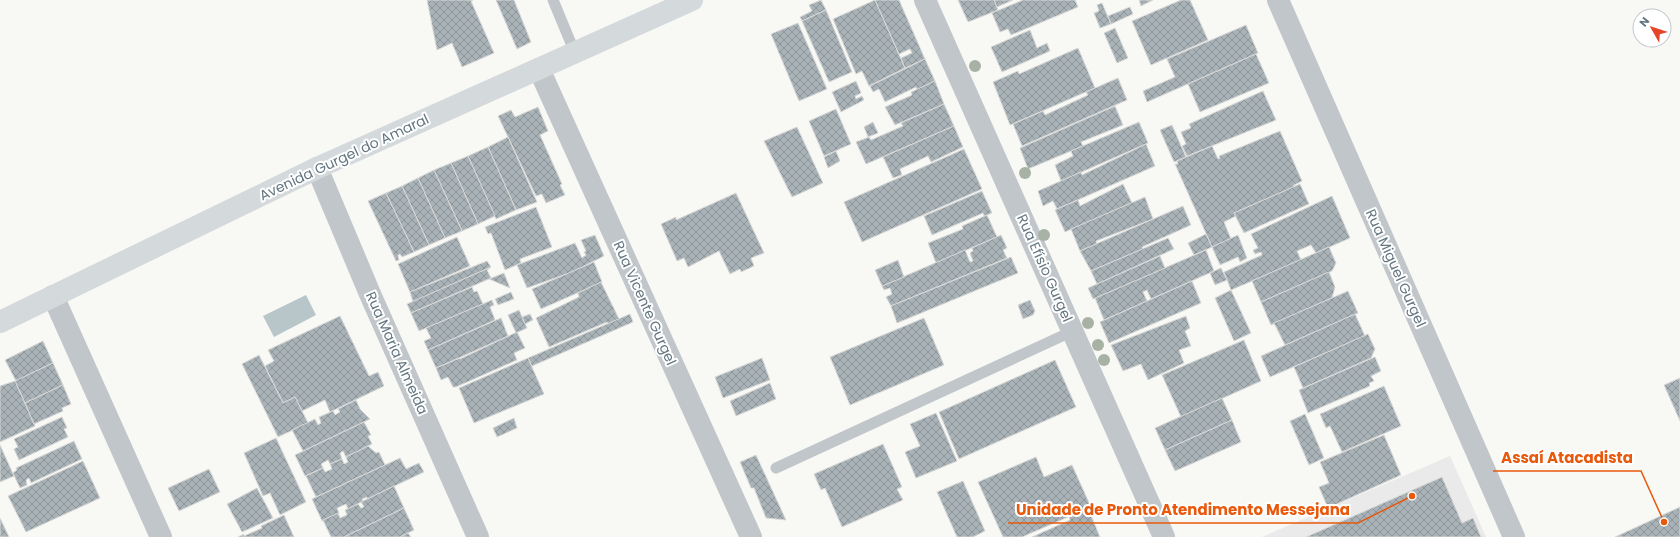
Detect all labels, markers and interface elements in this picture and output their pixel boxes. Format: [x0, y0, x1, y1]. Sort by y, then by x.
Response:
north arrow [1632, 8, 1672, 48]
text: N [1635, 13, 1653, 30]
street label: Avenida Gurgel do Amaral [256, 109, 432, 205]
street label: Rua Miguel Gurgel [1361, 206, 1431, 330]
street label: Rua Efísio Gurgel [1012, 211, 1078, 325]
street label: Rua Vicente Gurgel [609, 238, 681, 368]
street label: Rua Maria Almeida [361, 288, 433, 418]
callout: Assaí Atacadista [1493, 444, 1641, 471]
text: Assaí Atacadista [1501, 447, 1633, 468]
callout: Unidade de Pronto Atendimento Messejana [1008, 496, 1358, 523]
text: Unidade de Pronto Atendimento Messejana [1016, 499, 1350, 520]

